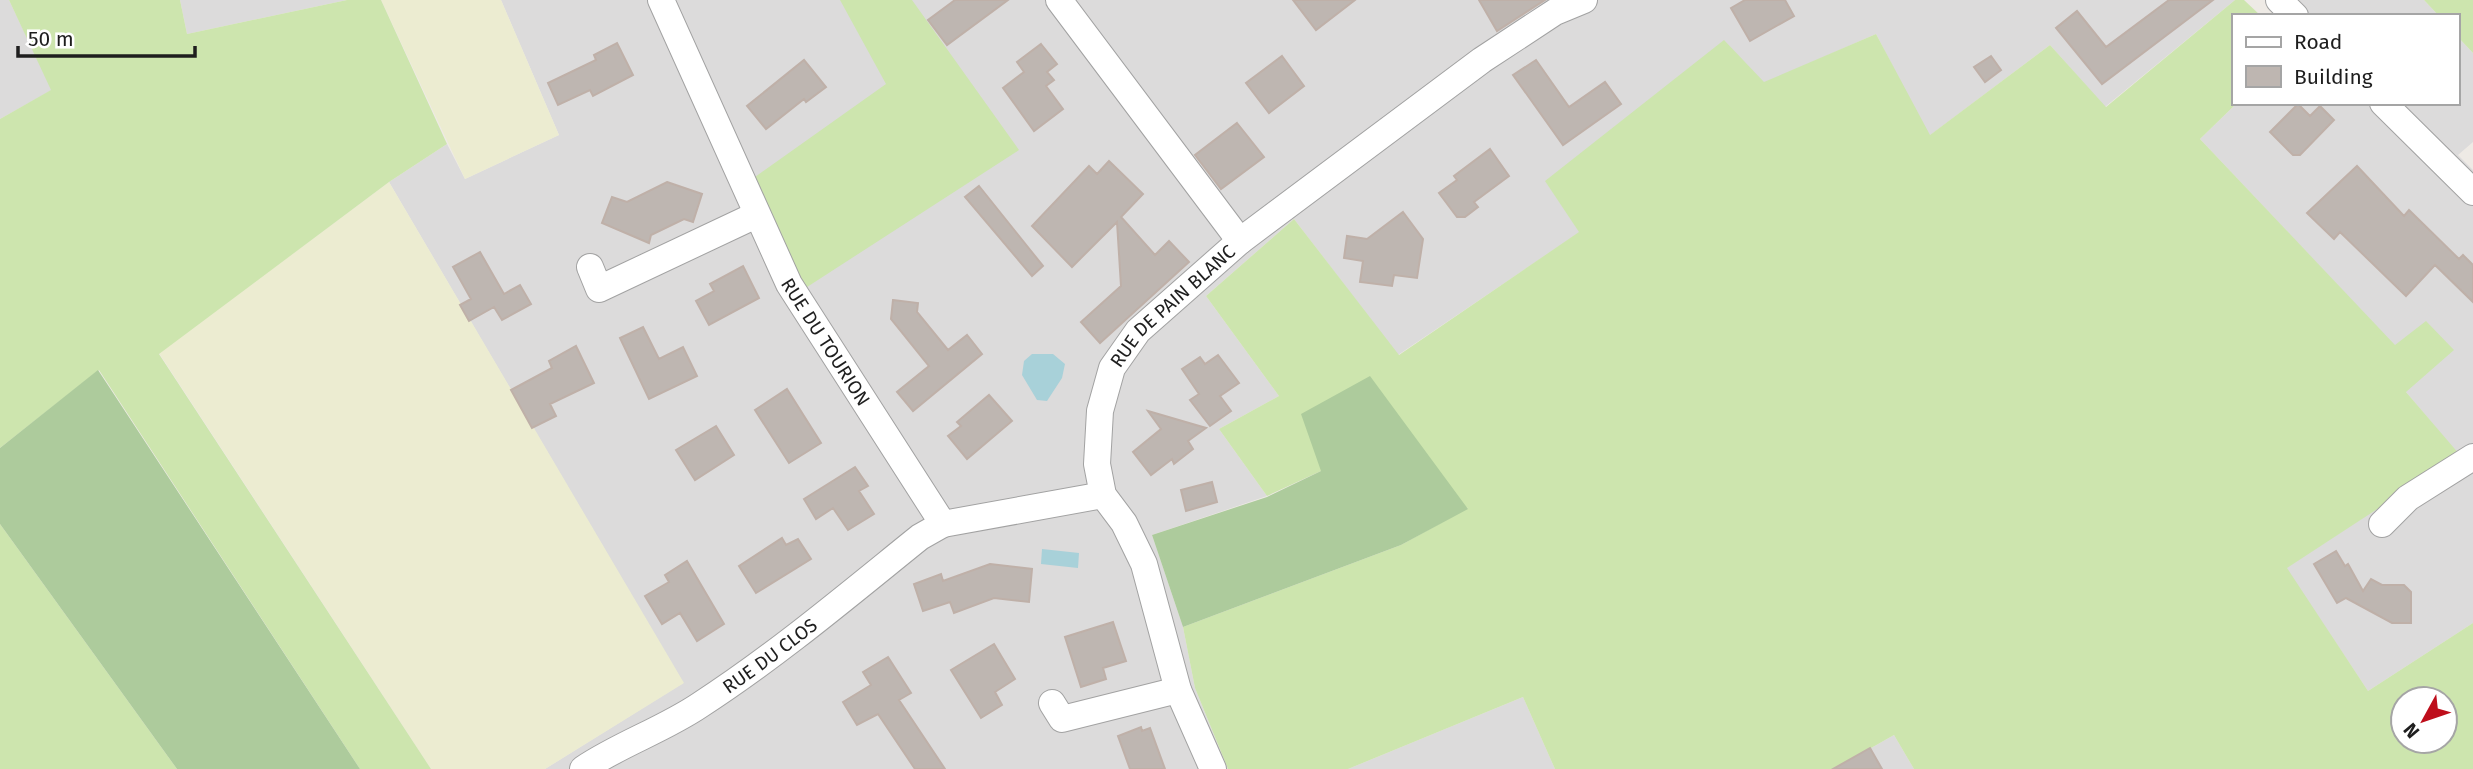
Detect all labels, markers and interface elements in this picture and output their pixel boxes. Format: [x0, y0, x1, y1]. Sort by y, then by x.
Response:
scale bar [18, 14, 194, 58]
legend [2232, 14, 2459, 105]
text: 50 m [28, 26, 74, 52]
text: Road [2294, 29, 2342, 55]
text: Building [2294, 64, 2373, 90]
street label: RUE DE PAIN BLANC [1105, 239, 1240, 371]
street label: RUE DU TOURION [777, 273, 875, 410]
street label: RUE DU CLOS [718, 613, 822, 698]
north arrow [2389, 685, 2459, 755]
text: N [2398, 718, 2424, 743]

